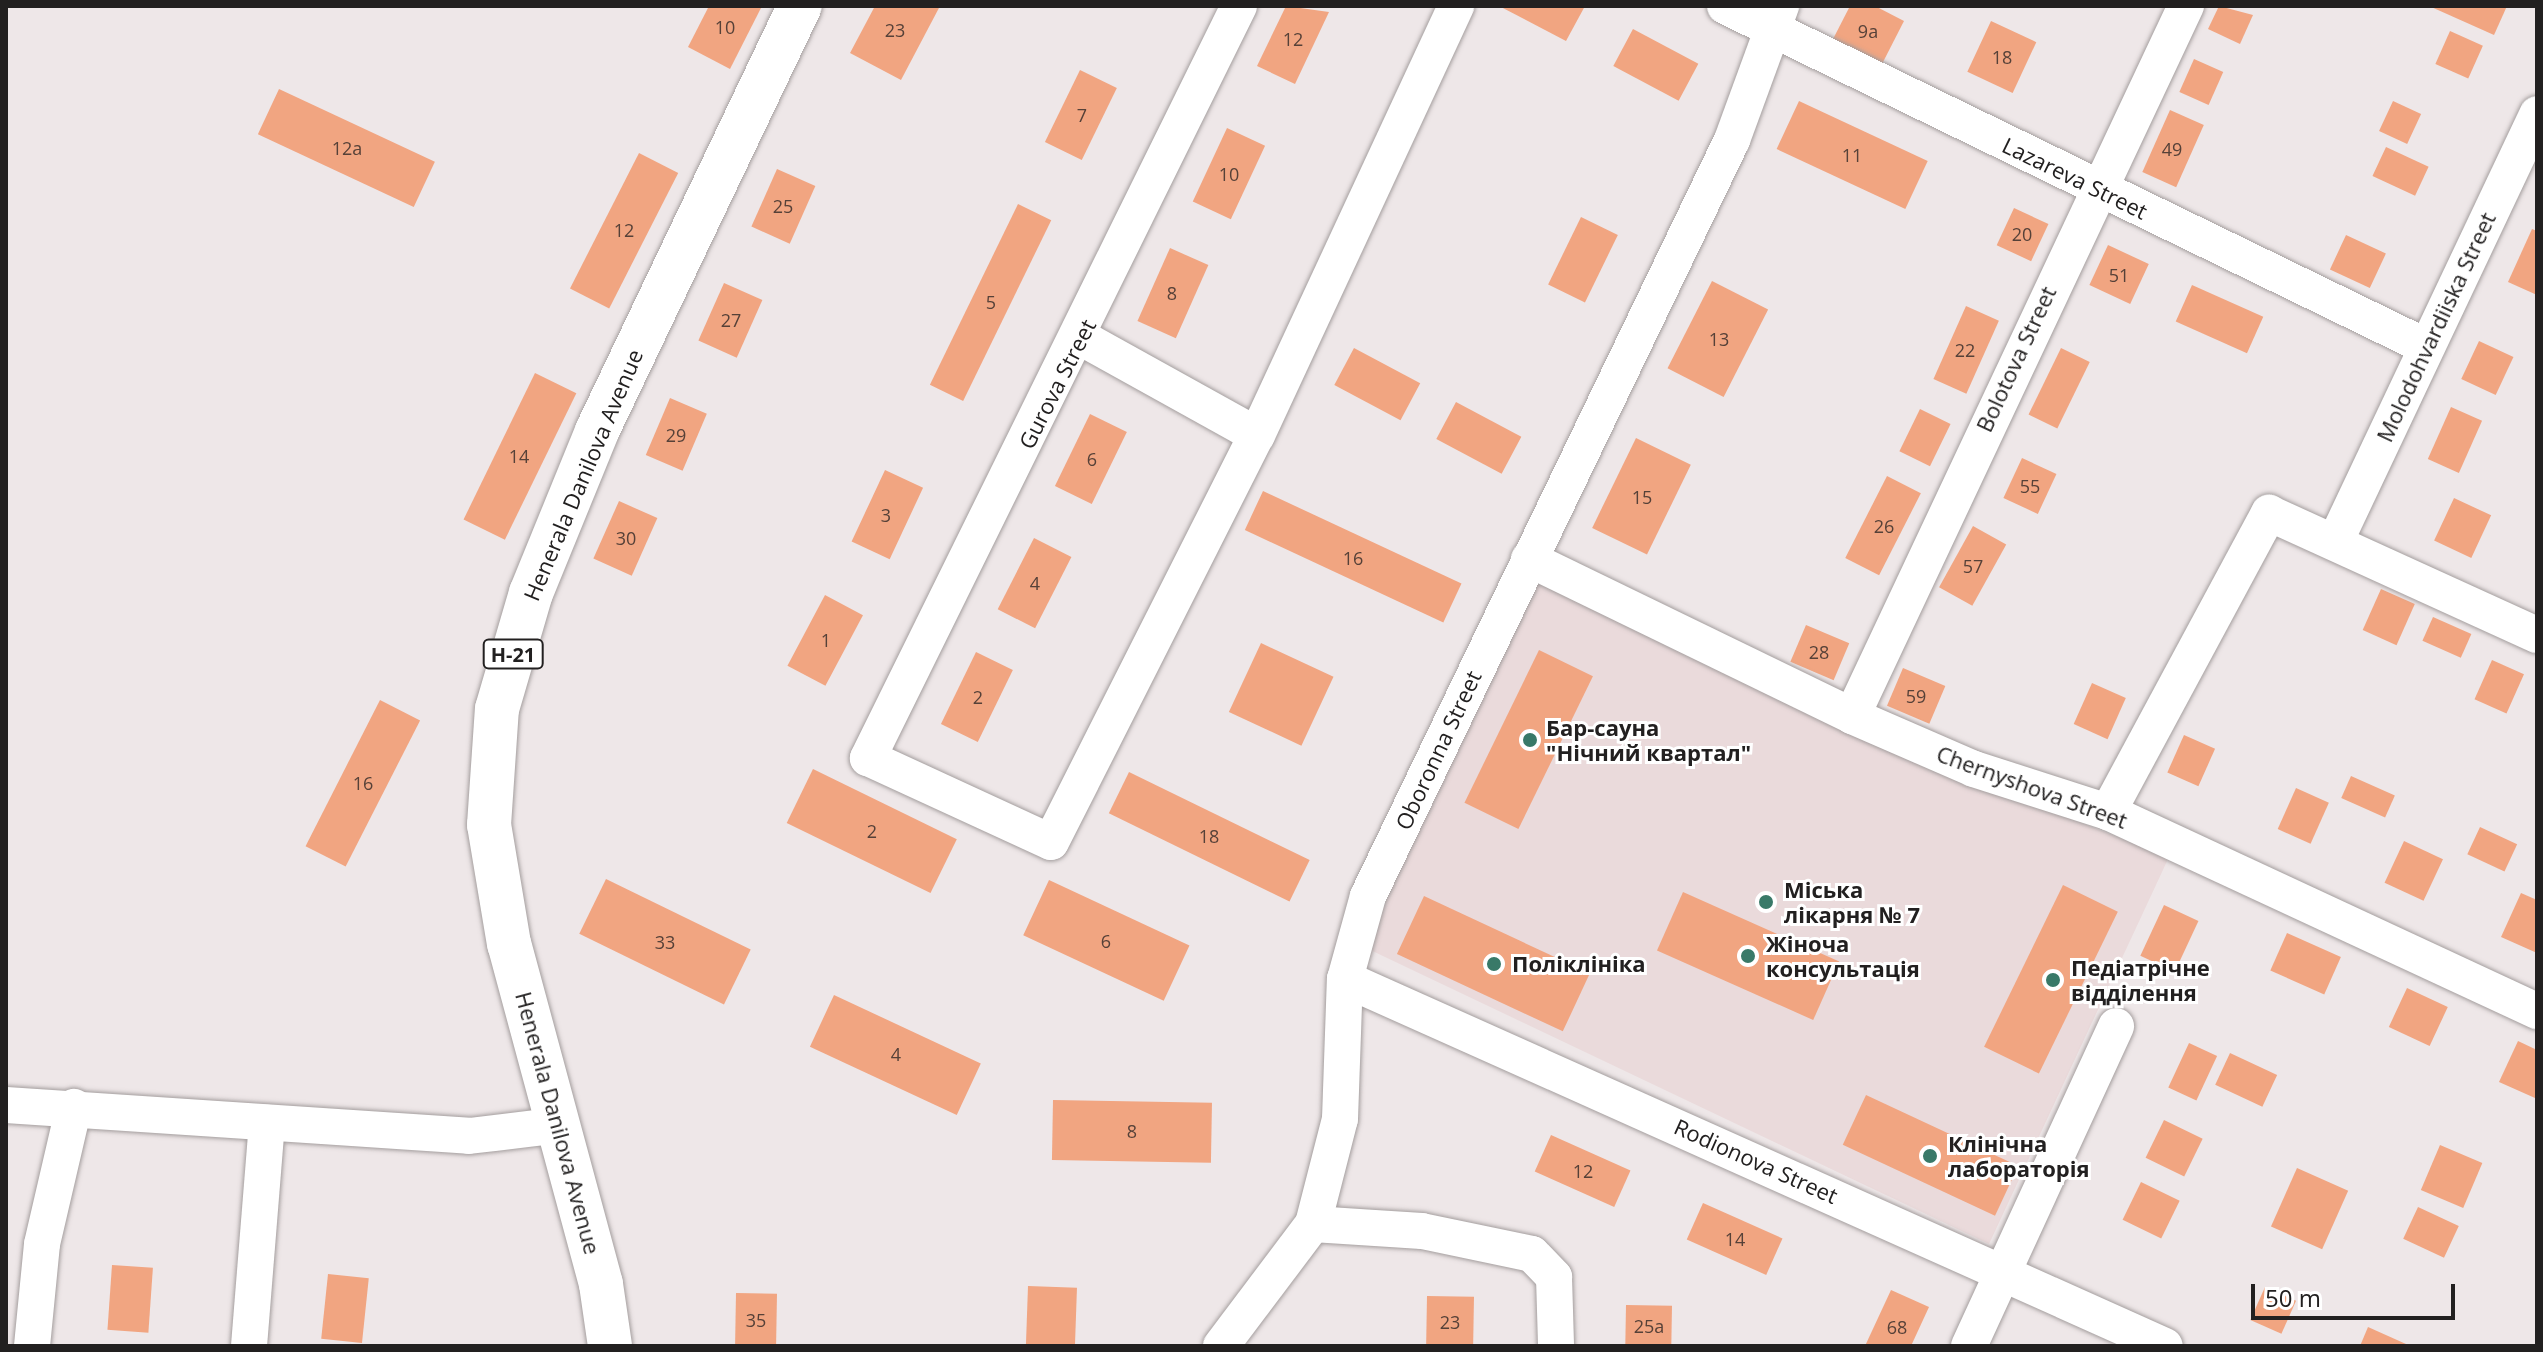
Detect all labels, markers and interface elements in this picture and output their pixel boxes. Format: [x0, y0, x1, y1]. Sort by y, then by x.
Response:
house number: 10 [715, 16, 735, 38]
house number: 23 [885, 19, 905, 41]
house number: 9а [1858, 20, 1878, 42]
house number: 12 [1283, 28, 1303, 50]
house number: 18 [1992, 46, 2012, 68]
house number: 7 [1077, 104, 1087, 126]
street label: Lazareva Street [1998, 132, 2152, 224]
house number: 12а [332, 137, 362, 159]
house number: 49 [2162, 138, 2182, 160]
house number: 11 [1842, 144, 1862, 166]
house number: 10 [1219, 163, 1239, 185]
house number: 25 [773, 195, 793, 217]
street label: Molodohvardiiska Street [2371, 208, 2501, 446]
house number: 12 [614, 219, 634, 241]
house number: 20 [2012, 223, 2032, 245]
house number: 51 [2109, 264, 2129, 286]
house number: 8 [1167, 282, 1177, 304]
street label: Bolotova Street [1971, 282, 2061, 436]
house number: 5 [986, 291, 996, 313]
house number: 27 [721, 309, 741, 331]
street label: Gurova Street [1013, 315, 1101, 453]
house number: 13 [1709, 328, 1729, 350]
house number: 22 [1955, 339, 1975, 361]
street label: Henerala Danilova Avenue [518, 345, 648, 605]
house number: 29 [666, 424, 686, 446]
house number: 14 [509, 445, 529, 467]
house number: 6 [1087, 448, 1097, 470]
house number: 55 [2020, 475, 2040, 497]
house number: 15 [1632, 486, 1652, 508]
house number: 3 [881, 504, 891, 526]
house number: 26 [1874, 515, 1894, 537]
house number: 30 [616, 527, 636, 549]
house number: 16 [1343, 547, 1363, 569]
house number: 57 [1963, 555, 1983, 577]
house number: 4 [1030, 572, 1040, 594]
house number: 1 [821, 629, 831, 651]
road number: Н-21 [481, 638, 545, 670]
house number: 28 [1809, 641, 1829, 663]
street label: Oboronna Street [1390, 666, 1486, 834]
house number: 59 [1906, 685, 1926, 707]
house number: 2 [973, 686, 983, 708]
place label: Бар-сауна "Нічний квартал" [1546, 714, 1751, 766]
marker: Бар-сауна "Нічний квартал" [1521, 731, 1539, 749]
street label: Chernyshova Street [1933, 740, 2131, 834]
house number: 16 [353, 772, 373, 794]
house number: 2 [867, 820, 877, 842]
house number: 18 [1199, 825, 1219, 847]
place label: Міська лікарня № 7 [1784, 876, 1920, 928]
marker: Міська лікарня № 7 [1755, 891, 1777, 913]
house number: 6 [1101, 930, 1111, 952]
place label: Жіноча консультація [1766, 930, 1920, 982]
house number: 33 [655, 931, 675, 953]
marker: Жіноча консультація [1737, 945, 1759, 967]
place label: Поліклініка [1512, 951, 1646, 977]
marker: Поліклініка [1483, 953, 1505, 975]
place label: Педіатрічне відділення [2071, 954, 2210, 1006]
marker: Педіатрічне відділення [2042, 969, 2064, 991]
street label: Henerala Danilova Avenue [510, 989, 606, 1257]
house number: 4 [891, 1043, 901, 1065]
street label: Rodionova Street [1670, 1113, 1842, 1209]
house number: 8 [1127, 1120, 1137, 1142]
place label: Клінічна лабораторія [1948, 1130, 2089, 1182]
marker: Клінічна лабораторія [1919, 1145, 1941, 1167]
house number: 12 [1573, 1160, 1593, 1182]
house number: 14 [1725, 1228, 1745, 1250]
scale bar [2255, 1268, 2459, 1318]
text: 50 m [2265, 1281, 2321, 1314]
house number: 35 [746, 1309, 766, 1331]
house number: 23 [1440, 1311, 1460, 1333]
house number: 25а [1634, 1315, 1664, 1337]
house number: 68 [1887, 1316, 1907, 1338]

